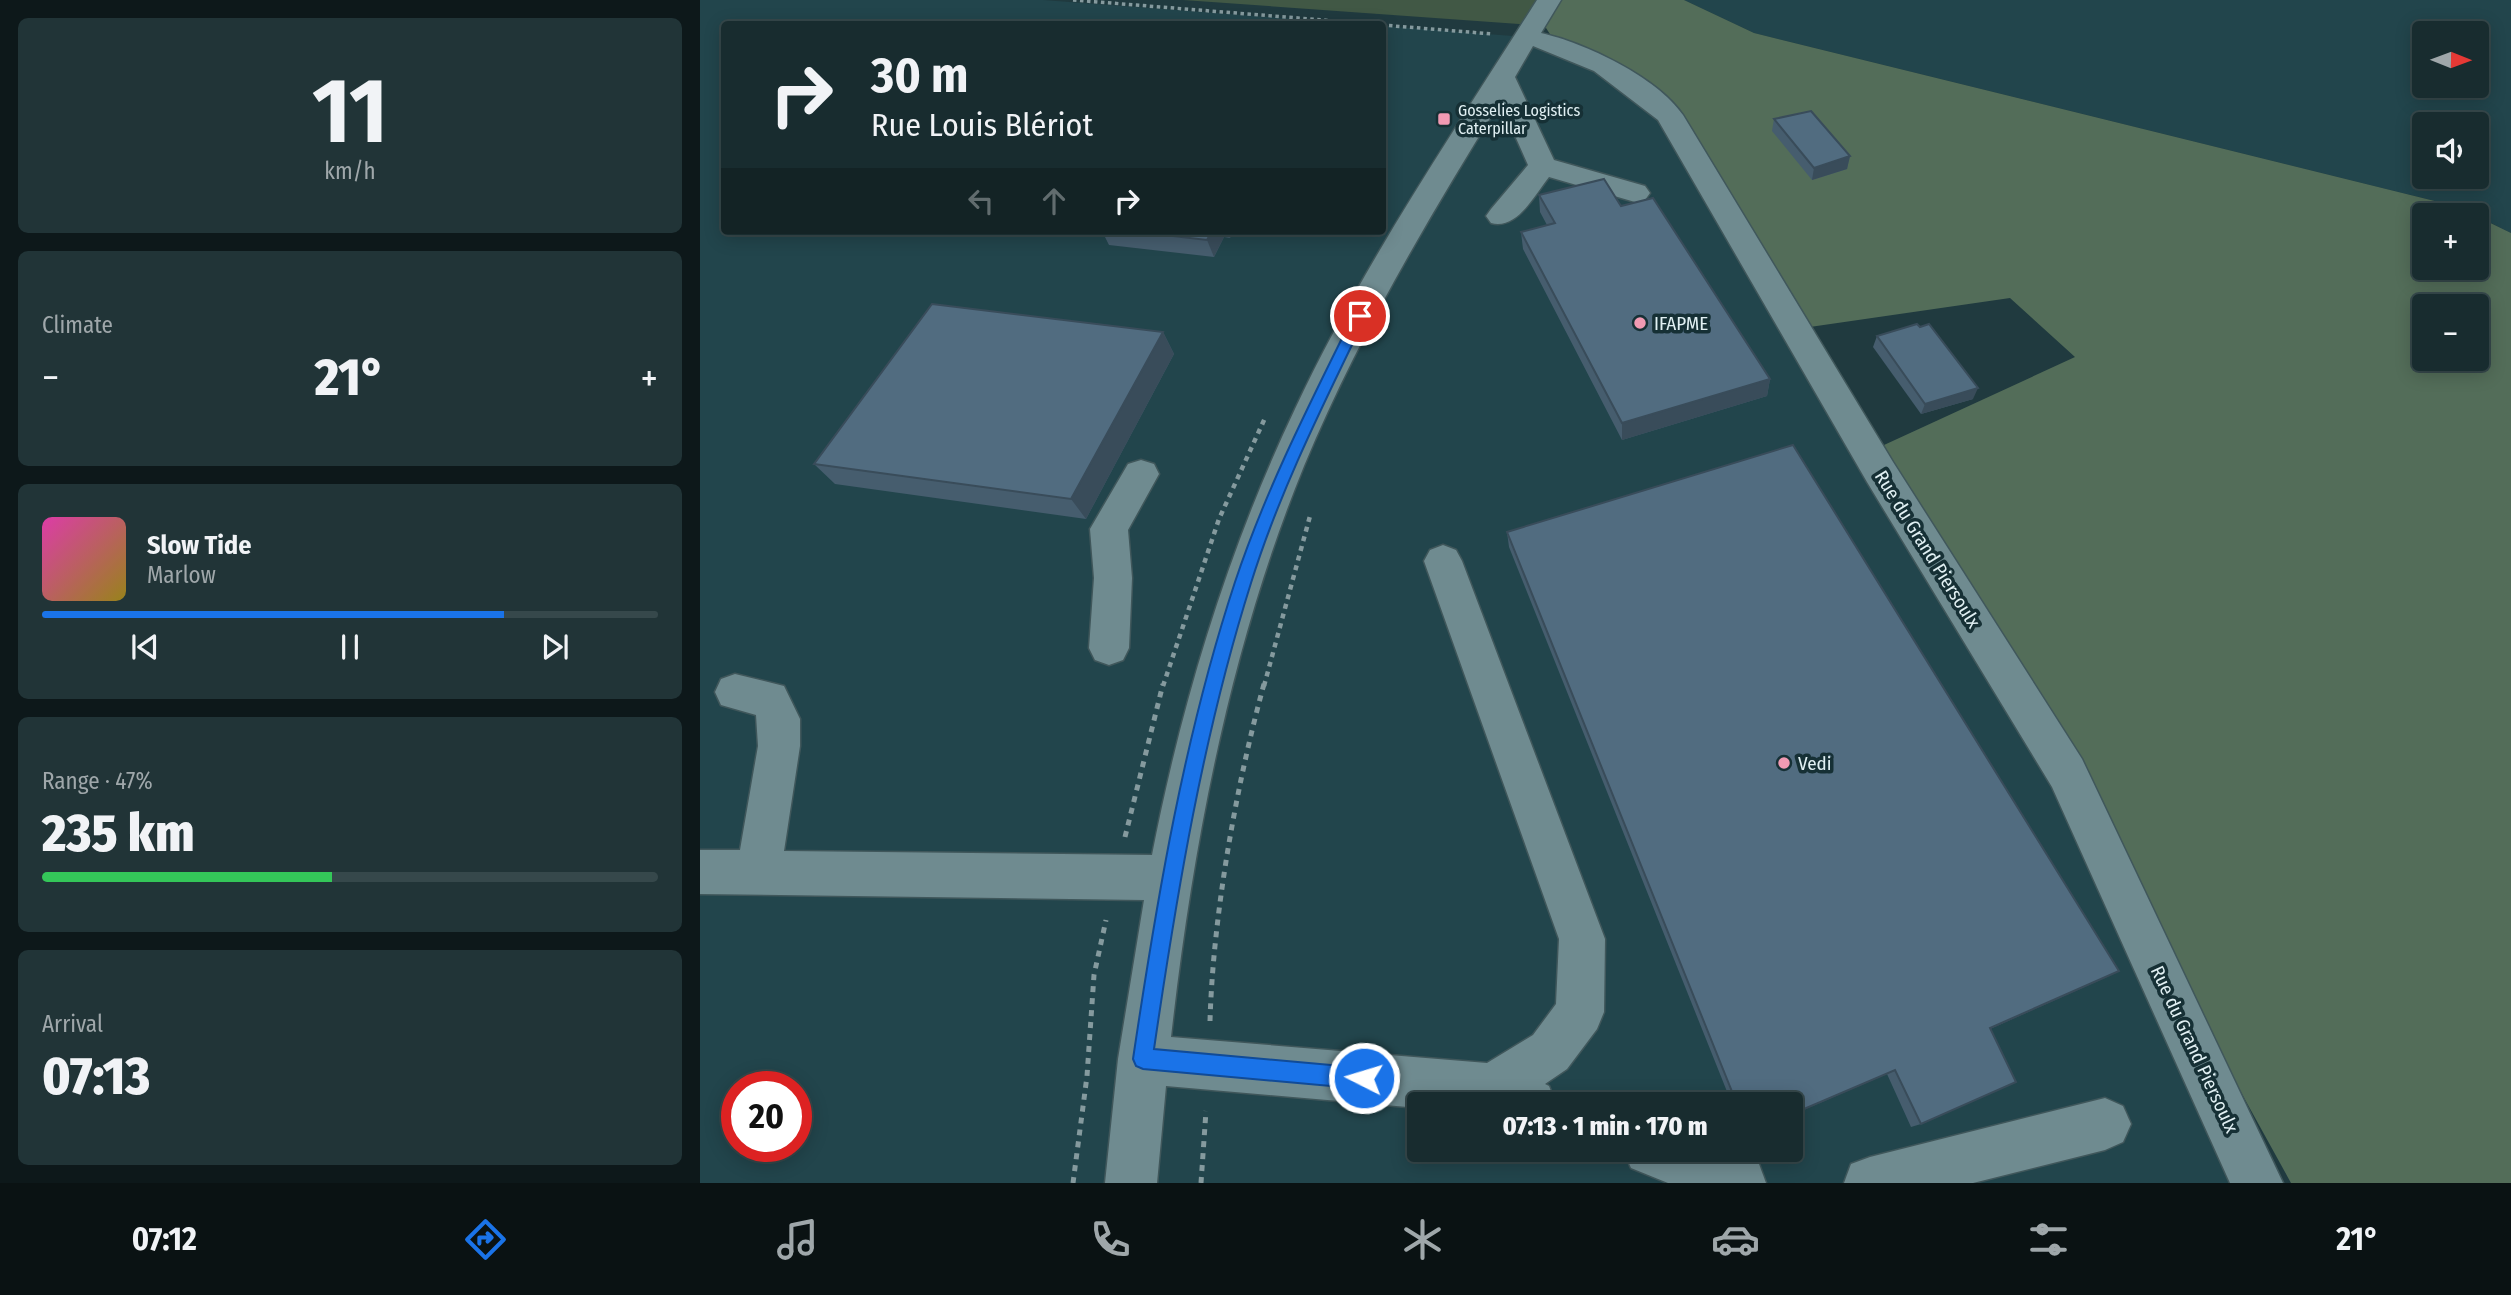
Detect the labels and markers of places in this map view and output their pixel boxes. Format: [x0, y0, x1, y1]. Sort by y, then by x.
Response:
place label: Gosselies Logistics Caterpillar [1458, 101, 1580, 138]
marker: Gosselies Logistics Caterpillar [1436, 111, 1452, 127]
pin [1330, 286, 1390, 346]
place label: IFAPME [1654, 312, 1708, 335]
marker: IFAPME [1632, 315, 1648, 331]
place label: Vedi [1798, 752, 1832, 775]
marker: Vedi [1776, 755, 1792, 771]

